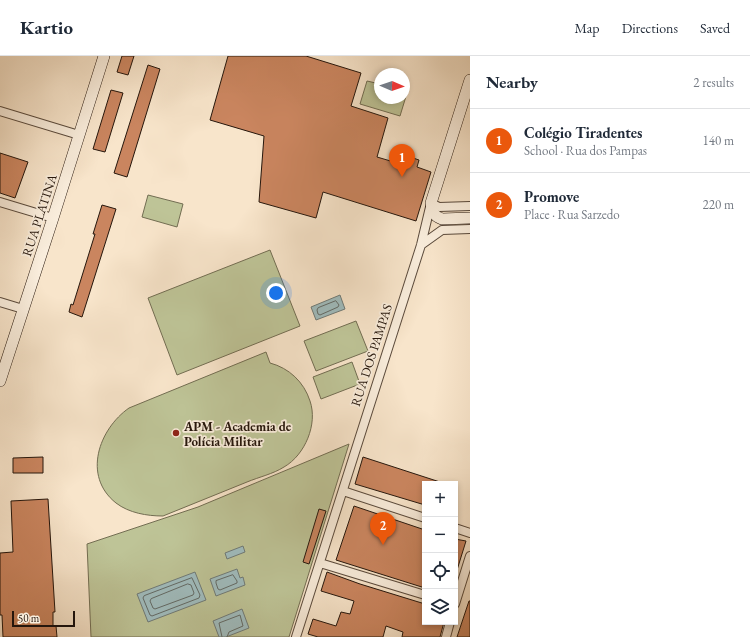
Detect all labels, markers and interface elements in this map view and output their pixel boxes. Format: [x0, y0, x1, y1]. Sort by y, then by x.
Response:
text: Kartio [20, 15, 73, 40]
text: Map [574, 19, 600, 37]
text: Directions [622, 19, 678, 37]
text: Saved [700, 19, 730, 37]
north arrow [374, 68, 410, 104]
text: Nearby [486, 71, 538, 93]
text: 2 results [693, 74, 734, 91]
text: Colégio Tiradentes [524, 123, 642, 142]
text: 1 [496, 132, 502, 149]
text: 140 m [703, 132, 734, 149]
text: School · Rua dos Pampas [524, 142, 647, 159]
pin: 1 [389, 144, 415, 177]
street label: RUA PLATINA [18, 171, 61, 258]
text: Promove [524, 187, 579, 206]
text: 2 [496, 196, 502, 213]
text: 220 m [703, 196, 734, 213]
text: Place · Rua Sarzedo [524, 206, 620, 223]
your location [266, 283, 286, 303]
street label: RUA DOS PAMPAS [347, 302, 396, 408]
place label: APM - Academia de Polícia Militar [183, 418, 292, 450]
marker: APM - Academia de Polícia Militar [171, 428, 181, 438]
map controls [422, 481, 458, 625]
button: + [422, 481, 458, 517]
pin: 2 [370, 512, 396, 545]
button: − [422, 517, 458, 553]
button: locate [422, 553, 458, 589]
button: layers [422, 589, 458, 625]
scale bar [12, 609, 75, 628]
text: 50 m [18, 611, 39, 625]

